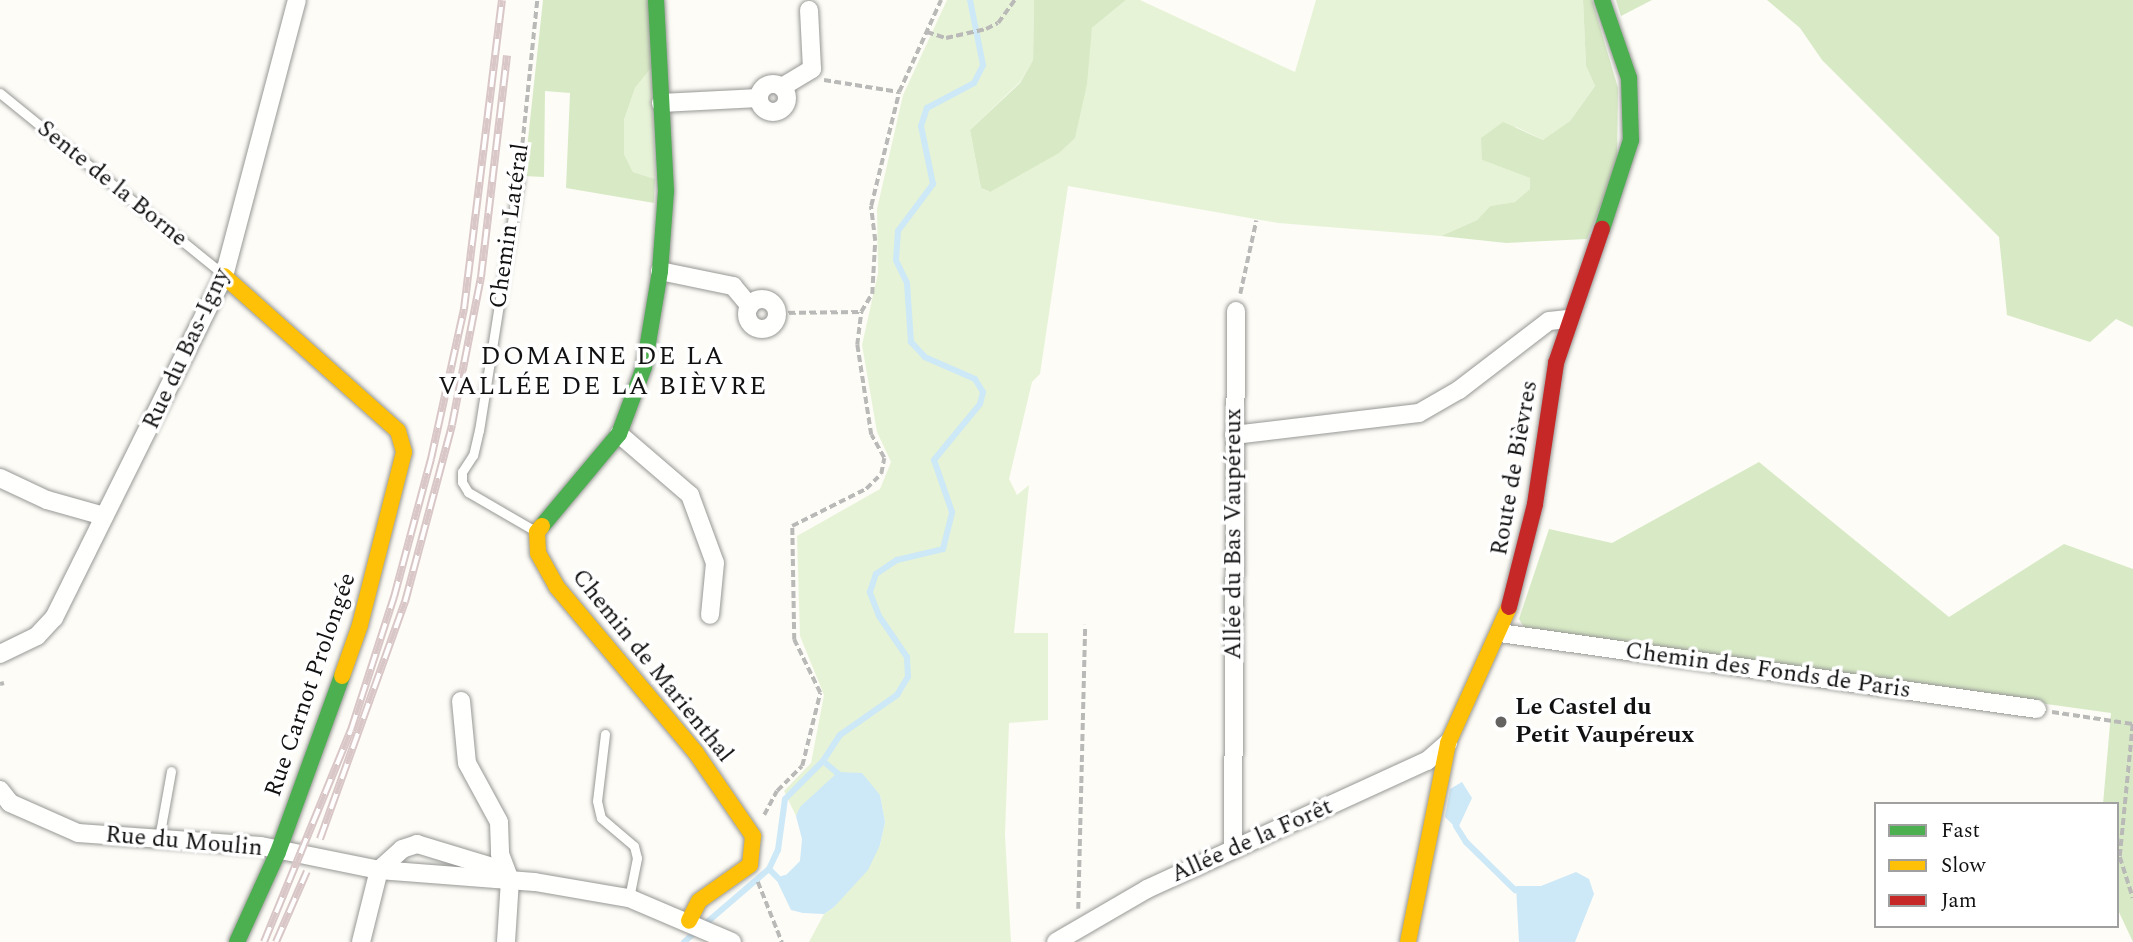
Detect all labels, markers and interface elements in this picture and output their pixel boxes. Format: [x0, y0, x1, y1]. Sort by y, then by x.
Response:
street label: Sente de la Borne [31, 115, 193, 253]
street label: Chemin Latéral [484, 142, 536, 310]
street label: Rue du Bas-Igny [137, 264, 237, 434]
district label: DOMAINE DE LA VALLÉE DE LA BIÈVRE [440, 341, 766, 402]
street label: Route de Bièvres [1485, 378, 1545, 558]
street label: Allée du Bas Vaupéreux [1220, 408, 1248, 660]
street label: Chemin de Marienthal [565, 564, 739, 768]
street label: Rue Carnot Prolongée [259, 569, 363, 801]
street label: Chemin des Fonds de Paris [1623, 637, 1913, 705]
place label: Le Castel du Petit Vaupéreux [1515, 694, 1695, 750]
marker: Le Castel du Petit Vaupéreux [1493, 714, 1509, 730]
street label: Allée de la Forêt [1167, 793, 1337, 889]
legend [1874, 802, 2119, 928]
text: Fast [1941, 815, 1980, 847]
street label: Rue du Moulin [104, 821, 264, 863]
text: Slow [1941, 850, 1985, 882]
text: Jam [1941, 885, 1977, 917]

